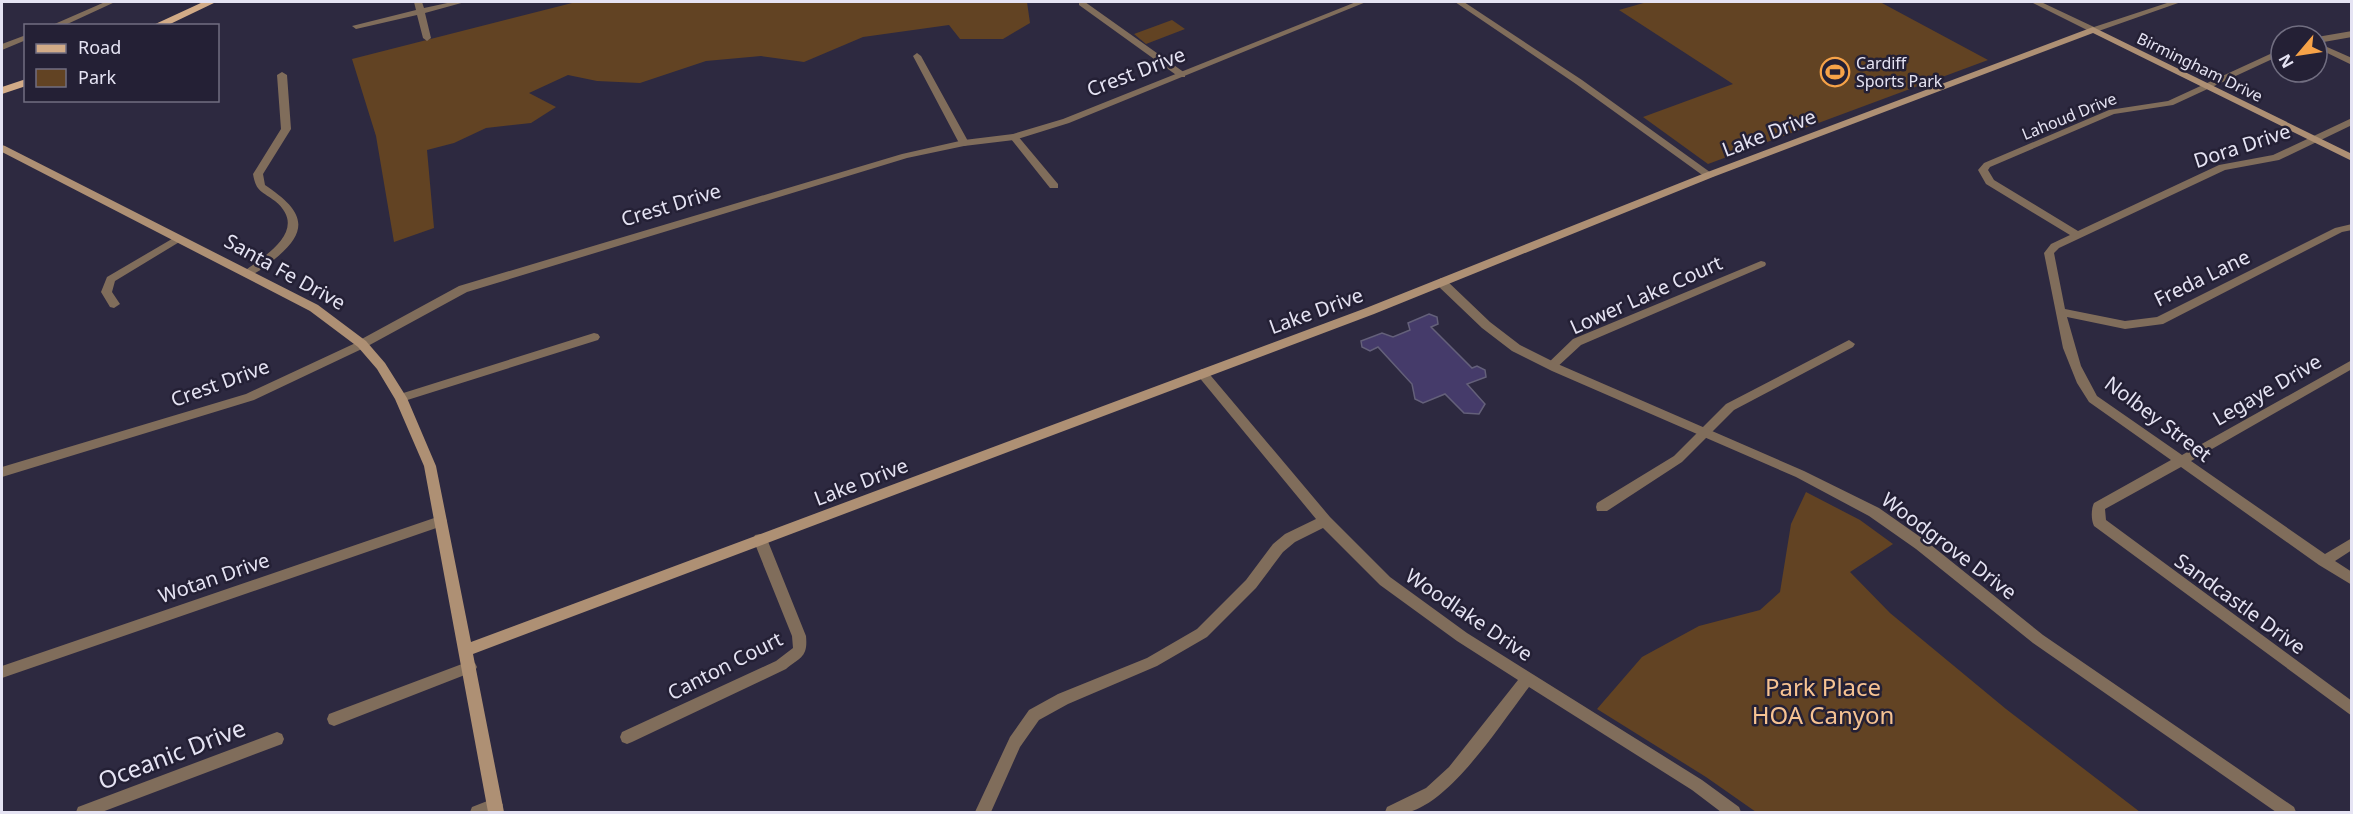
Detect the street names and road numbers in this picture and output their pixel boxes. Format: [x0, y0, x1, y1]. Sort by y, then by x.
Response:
street label: Birmingham Drive [2133, 27, 2267, 107]
street label: Crest Drive [1083, 40, 1189, 103]
street label: Lahoud Drive [2018, 87, 2120, 145]
street label: Lake Drive [1718, 102, 1820, 163]
street label: Dora Drive [2190, 117, 2294, 174]
street label: Crest Drive [618, 177, 724, 233]
street label: Santa Fe Drive [220, 227, 351, 316]
street label: Freda Lane [2149, 243, 2254, 312]
street label: Lower Lake Court [1565, 249, 1726, 340]
street label: Lake Drive [1265, 281, 1367, 340]
street label: Legaye Drive [2207, 348, 2326, 432]
street label: Crest Drive [167, 352, 273, 413]
street label: Nolbey Street [2100, 370, 2217, 468]
street label: Lake Drive [810, 451, 912, 512]
street label: Woodgrove Drive [1876, 486, 2022, 605]
street label: Wotan Drive [155, 546, 273, 609]
street label: Sandcastle Drive [2169, 547, 2311, 660]
street label: Woodlake Drive [1401, 562, 1538, 667]
street label: Canton Court [663, 625, 787, 706]
street label: Oceanic Drive [93, 710, 250, 797]

